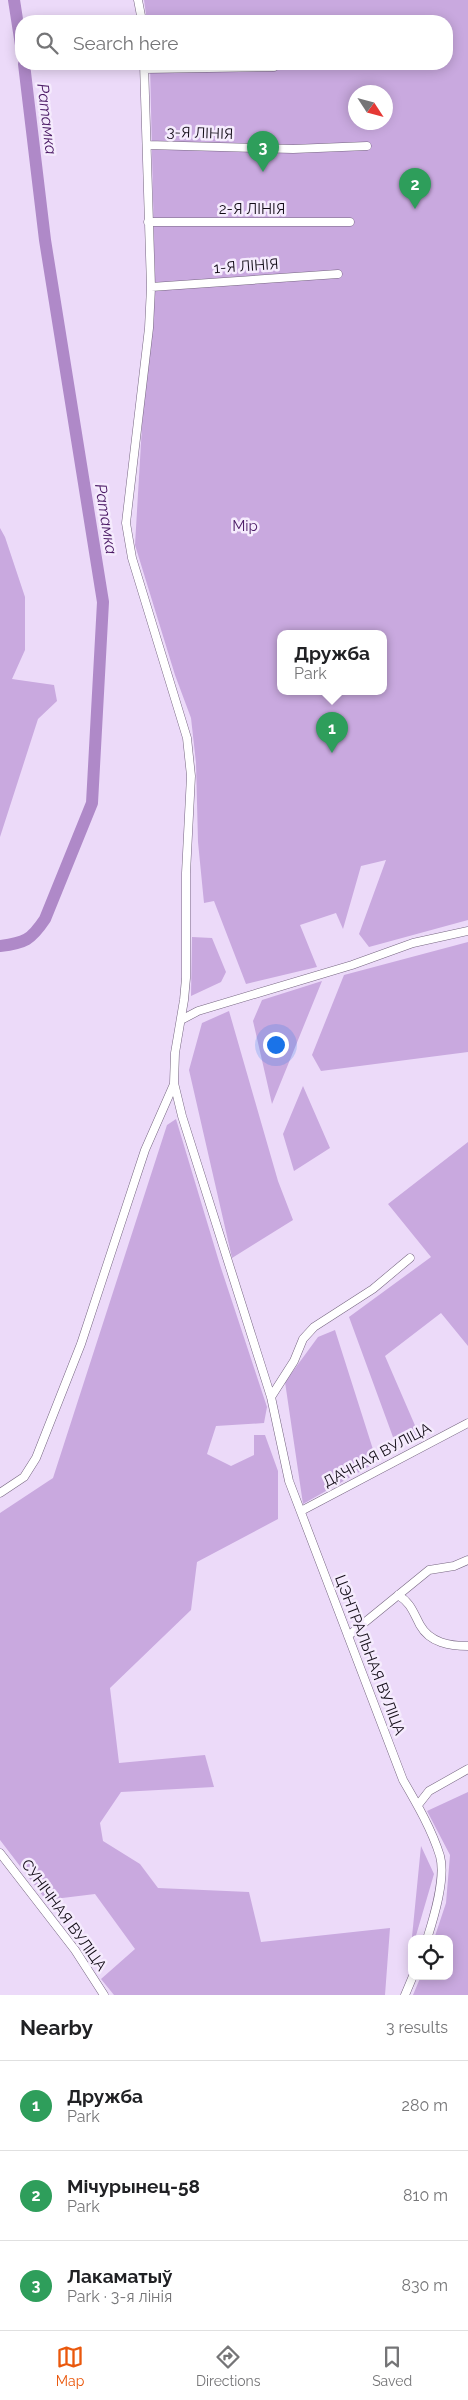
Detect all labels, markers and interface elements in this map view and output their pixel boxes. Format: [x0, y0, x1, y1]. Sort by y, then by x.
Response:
search box [15, 15, 453, 70]
icon: search [33, 29, 61, 57]
text: Search here [73, 32, 179, 54]
water label: Ратамка [33, 83, 61, 156]
north arrow [348, 85, 393, 130]
street label: 3-Я ЛІНІЯ [166, 123, 234, 143]
pin: 3 [247, 131, 279, 172]
pin: 2 [399, 168, 431, 209]
street label: 2-Я ЛІНІЯ [219, 200, 285, 218]
street label: 1-Я ЛІНІЯ [213, 255, 279, 277]
water label: Ратамка [91, 482, 121, 556]
park label: Мір [232, 517, 258, 535]
popup [277, 630, 387, 695]
text: Дружба [294, 642, 370, 664]
text: Park [294, 664, 327, 683]
pin: 1 [316, 712, 348, 753]
your location [263, 1032, 289, 1058]
street label: ДАЧНАЯ ВУЛІЦА [320, 1419, 434, 1491]
street label: ЦЭНТРАЛЬНАЯ ВУЛІЦА [331, 1572, 409, 1738]
street label: СУНІЧНАЯ ВУЛІЦА [17, 1856, 111, 1974]
map controls [408, 1935, 453, 1980]
button: locate [408, 1935, 453, 1980]
text: Nearby [20, 2015, 93, 2040]
text: 3 results [386, 2018, 448, 2037]
text: Дружба [67, 2085, 143, 2107]
text: 1 [32, 2096, 40, 2115]
text: 280 m [402, 2096, 448, 2115]
text: Park [67, 2107, 100, 2126]
text: Мічурынец-58 [67, 2175, 200, 2197]
text: 2 [31, 2186, 41, 2205]
text: 810 m [403, 2186, 448, 2205]
text: Park [67, 2197, 100, 2216]
text: Лакаматыў [67, 2265, 173, 2287]
text: 3 [32, 2276, 40, 2295]
text: 830 m [401, 2276, 448, 2295]
text: Park · 3-я лінія [67, 2287, 172, 2306]
tab: Map [56, 2343, 84, 2389]
tab: Directions [196, 2343, 261, 2389]
tab: Saved [372, 2343, 412, 2389]

